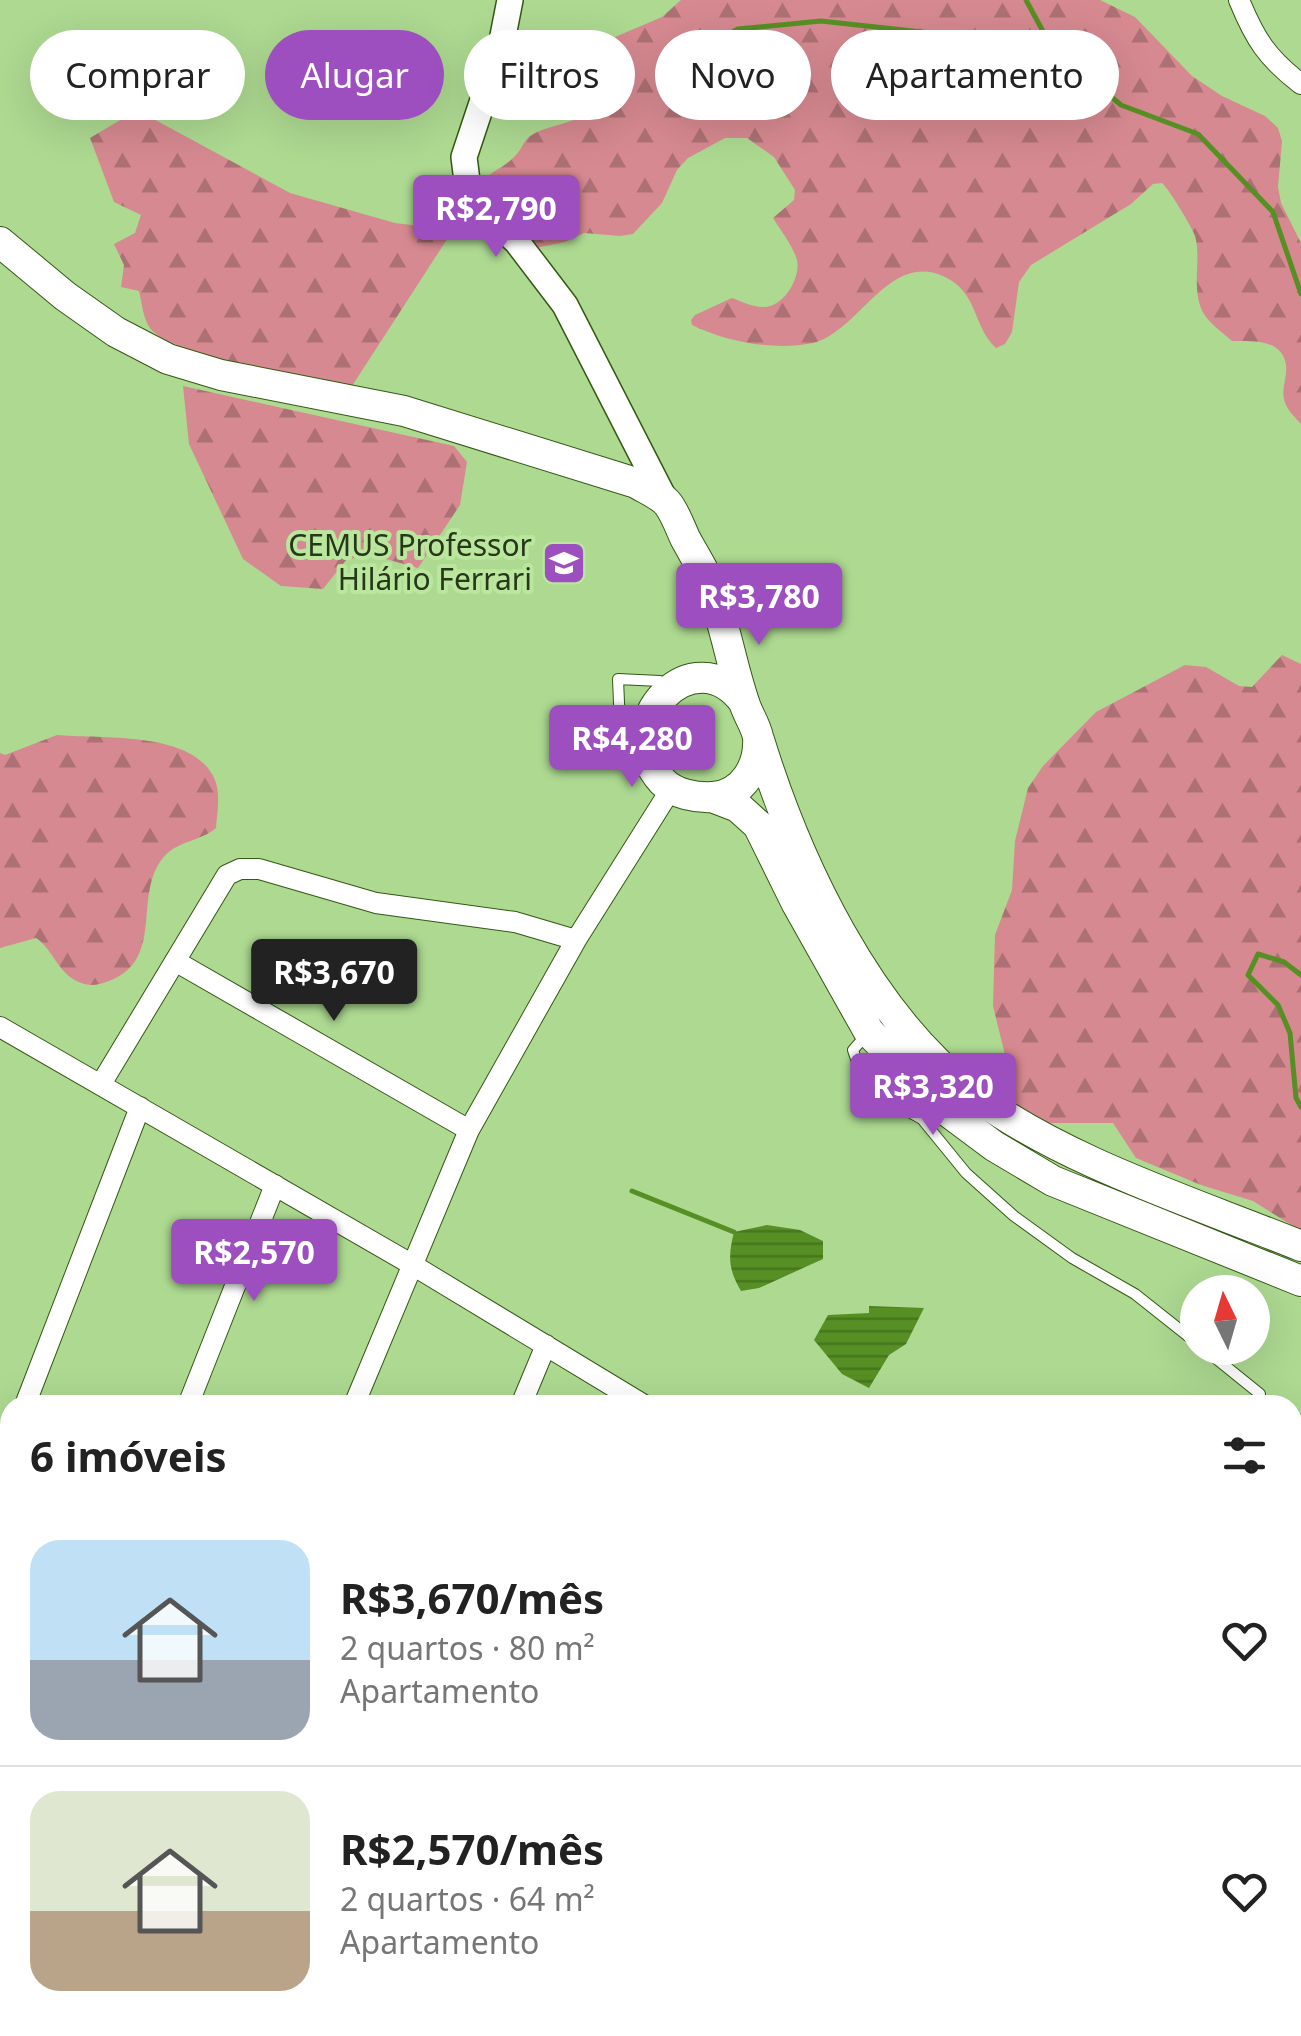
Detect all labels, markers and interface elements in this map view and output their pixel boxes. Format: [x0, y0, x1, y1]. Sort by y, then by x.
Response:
chip: Comprar [30, 30, 245, 120]
chip: Alugar [265, 30, 444, 120]
chip: Filtros [464, 30, 635, 120]
chip: Novo [655, 30, 811, 120]
chip: Apartamento [831, 30, 1119, 120]
pin: R$2,790 [404, 175, 588, 260]
text: R$2,790 [435, 186, 557, 229]
place label: CEMUS Professor Hilário Ferrari [288, 524, 532, 599]
school or university icon: CEMUS Professor Hilário Ferrari [541, 540, 587, 586]
pin: R$3,780 [667, 563, 851, 648]
text: R$3,780 [698, 574, 820, 617]
pin: R$4,280 [540, 705, 724, 790]
text: R$4,280 [571, 716, 693, 759]
pin: R$3,670 [242, 939, 426, 1024]
text: R$3,670 [273, 950, 395, 993]
pin: R$3,320 [841, 1053, 1025, 1138]
text: R$3,320 [872, 1064, 994, 1107]
pin: R$2,570 [162, 1219, 346, 1304]
text: R$2,570 [193, 1230, 315, 1273]
north arrow [1180, 1275, 1270, 1365]
map controls [1180, 1275, 1270, 1365]
text: 6 imóveis [30, 1427, 227, 1484]
icon: filters [1217, 1428, 1272, 1483]
text: R$3,670/mês [340, 1569, 604, 1626]
icon: home [110, 1580, 230, 1700]
icon: heart [1217, 1613, 1272, 1668]
text: 2 quartos · 80 m² [340, 1626, 595, 1669]
text: Apartamento [340, 1669, 539, 1712]
text: R$2,570/mês [340, 1820, 604, 1877]
icon: home [110, 1831, 230, 1951]
icon: heart [1217, 1864, 1272, 1919]
text: 2 quartos · 64 m² [340, 1877, 595, 1920]
text: Apartamento [340, 1920, 539, 1963]

